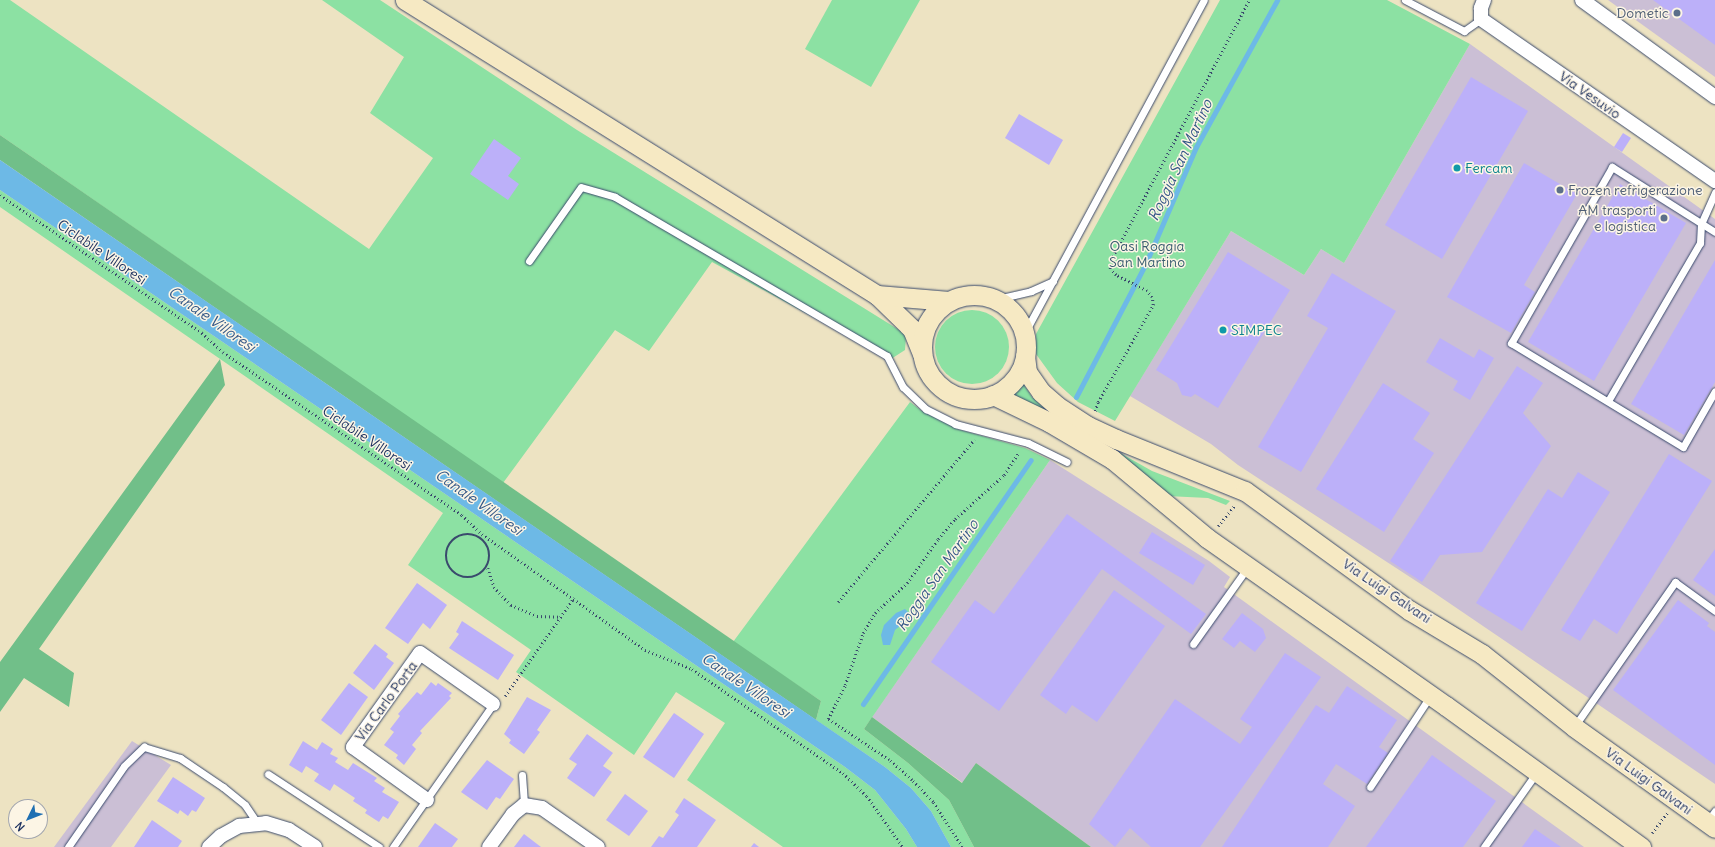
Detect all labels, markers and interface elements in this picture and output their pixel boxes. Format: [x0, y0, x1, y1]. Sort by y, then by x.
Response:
place label: Dometic [1616, 5, 1669, 21]
marker: Dometic [1672, 8, 1682, 18]
street label: Via Vesuvio [1556, 68, 1624, 122]
water label: Roggia San Martino [1144, 97, 1216, 223]
place label: Fercam [1465, 160, 1513, 176]
marker: Fercam [1452, 163, 1462, 173]
place label: Frozen refrigerazione [1568, 182, 1703, 198]
marker: Frozen refrigerazione [1555, 185, 1565, 195]
place label: AM trasporti e logistica [1578, 202, 1656, 234]
marker: AM trasporti e logistica [1659, 213, 1669, 223]
street label: Ciclabile Villoresi [54, 216, 150, 288]
park label: Oasi Roggia San Martino [1109, 238, 1185, 270]
water label: Canale Villoresi [165, 282, 259, 356]
place label: SIMPEC [1231, 322, 1282, 338]
marker: SIMPEC [1218, 325, 1228, 335]
street label: Ciclabile Villoresi [319, 402, 415, 474]
water label: Canale Villoresi [432, 465, 526, 539]
water label: Roggia San Martino [892, 516, 982, 634]
street label: Via Luigi Galvani [1339, 555, 1435, 627]
water label: Canale Villoresi [699, 649, 793, 721]
street label: Via Carlo Porta [351, 658, 421, 744]
street label: Via Luigi Galvani [1602, 744, 1696, 818]
north arrow [8, 799, 48, 839]
text: N [12, 819, 28, 834]

